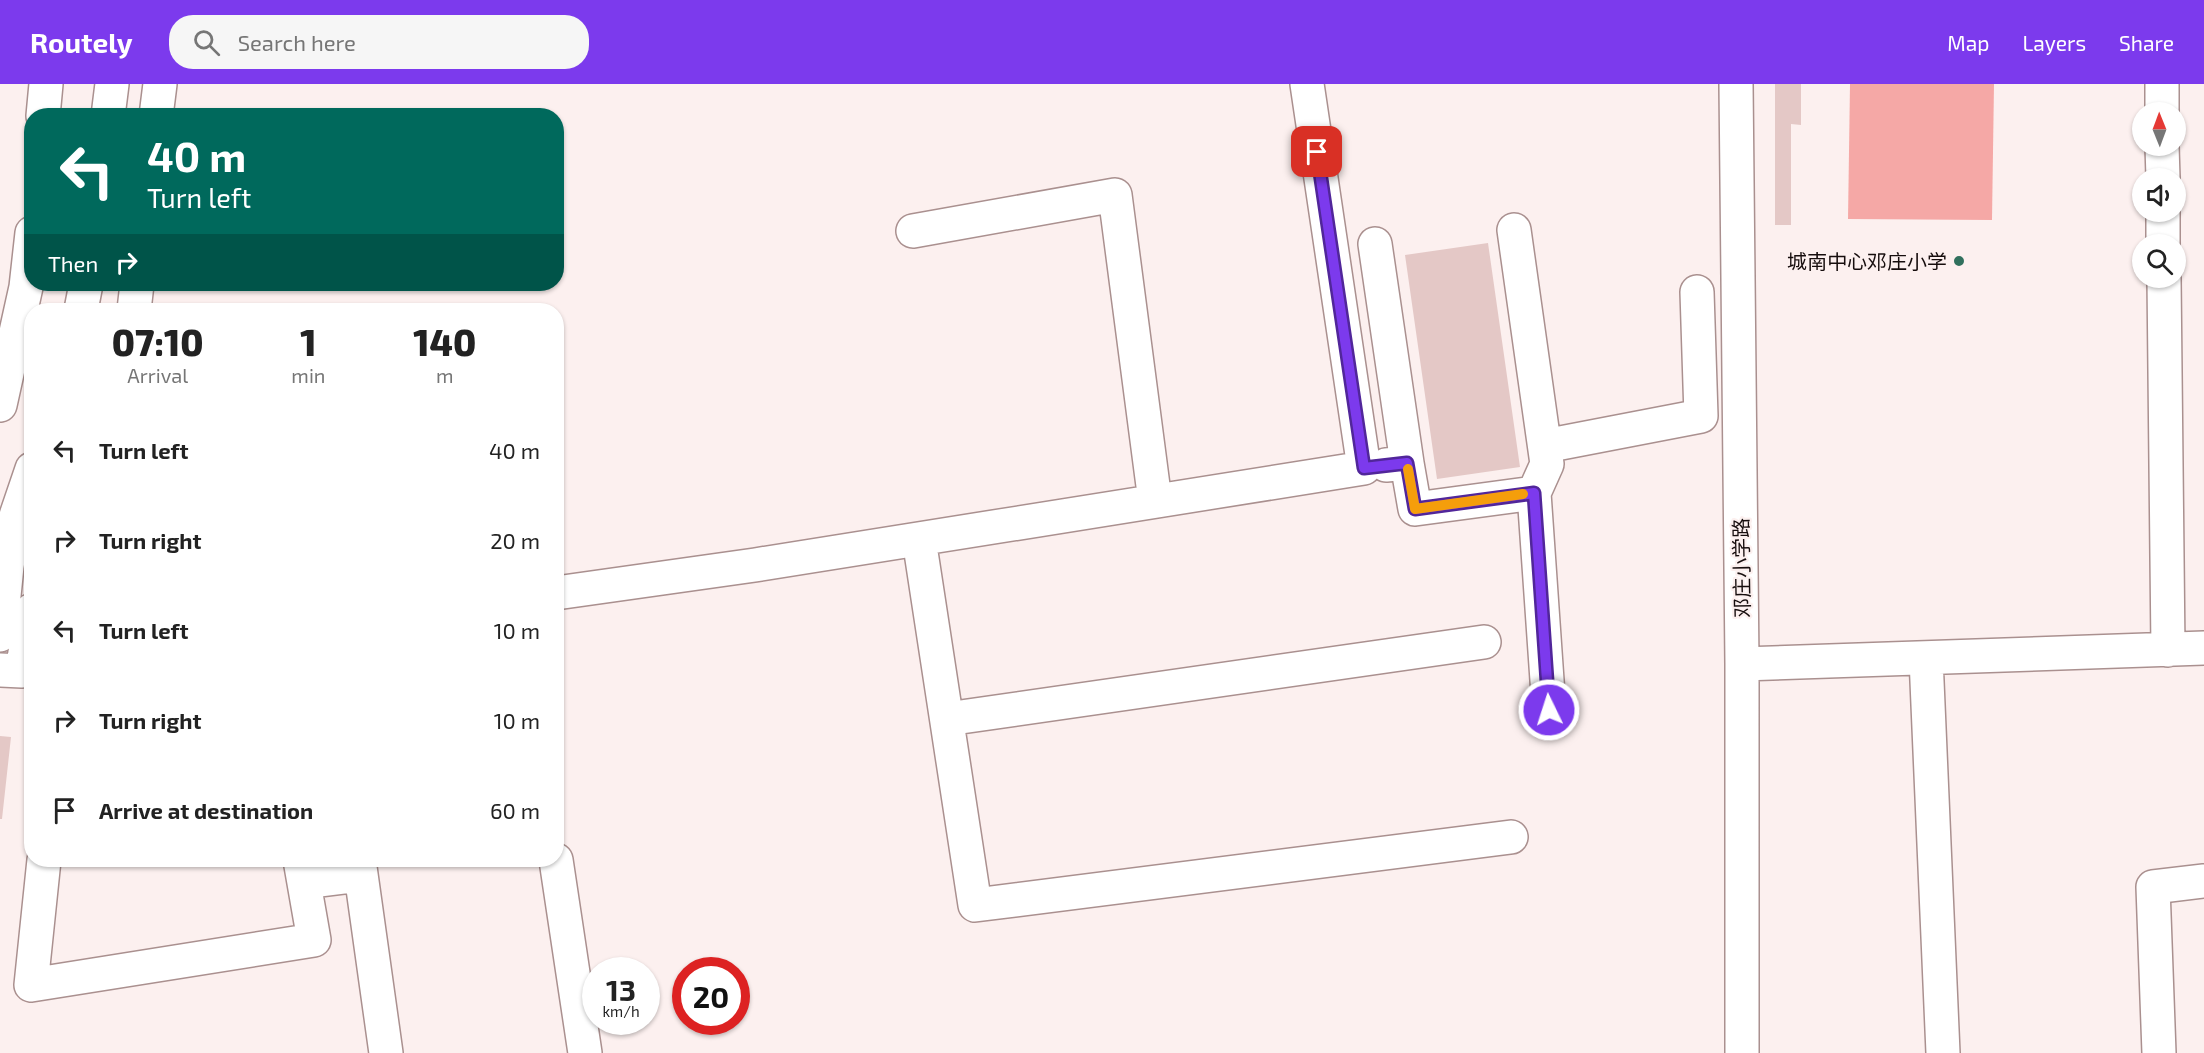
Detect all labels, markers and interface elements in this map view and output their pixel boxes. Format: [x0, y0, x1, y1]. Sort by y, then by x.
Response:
search box [169, 15, 589, 69]
text: Routely [30, 25, 133, 59]
icon: search [190, 26, 223, 59]
text: Search here [238, 29, 356, 55]
text: Map [1947, 30, 1989, 55]
text: Layers [2022, 30, 2086, 55]
text: Share [2119, 30, 2174, 55]
north arrow [2132, 102, 2186, 156]
map controls [2132, 102, 2186, 288]
pin [1291, 126, 1342, 177]
text: 40 m [147, 130, 246, 180]
icon: left [48, 132, 126, 210]
icon: arrive [1300, 135, 1333, 168]
button: sound [2132, 168, 2186, 222]
text: Turn left [147, 181, 251, 213]
button: search [2132, 234, 2186, 288]
icon: right [110, 246, 143, 279]
place label: 城南中心邓庄小学 [1787, 249, 1947, 273]
text: Then [48, 250, 98, 276]
marker: 城南中心邓庄小学 [1952, 254, 1966, 268]
text: 07:10 [112, 320, 204, 363]
text: 1 [300, 320, 317, 363]
text: 140 [413, 320, 476, 363]
text: Arrival [127, 363, 188, 387]
text: min [291, 363, 325, 387]
text: m [436, 363, 453, 387]
icon: left [48, 434, 81, 467]
text: Turn left [99, 437, 188, 463]
text: 40 m [489, 437, 540, 463]
street label: 邓庄小学路 [1728, 518, 1754, 618]
icon: right [48, 524, 81, 557]
text: Turn right [99, 527, 201, 553]
text: 20 m [490, 527, 540, 553]
icon: left [48, 614, 81, 647]
text: Turn left [99, 617, 188, 643]
text: 10 m [494, 617, 540, 643]
position arrow [1517, 678, 1581, 742]
icon: right [48, 704, 81, 737]
text: Turn right [99, 707, 201, 733]
text: 10 m [494, 707, 540, 733]
icon: arrive [48, 794, 81, 827]
text: Arrive at destination [99, 797, 313, 823]
text: 60 m [490, 797, 540, 823]
speed limit sign: 20 [672, 957, 750, 1035]
text: 13 [606, 971, 636, 1007]
text: km/h [602, 1002, 640, 1020]

